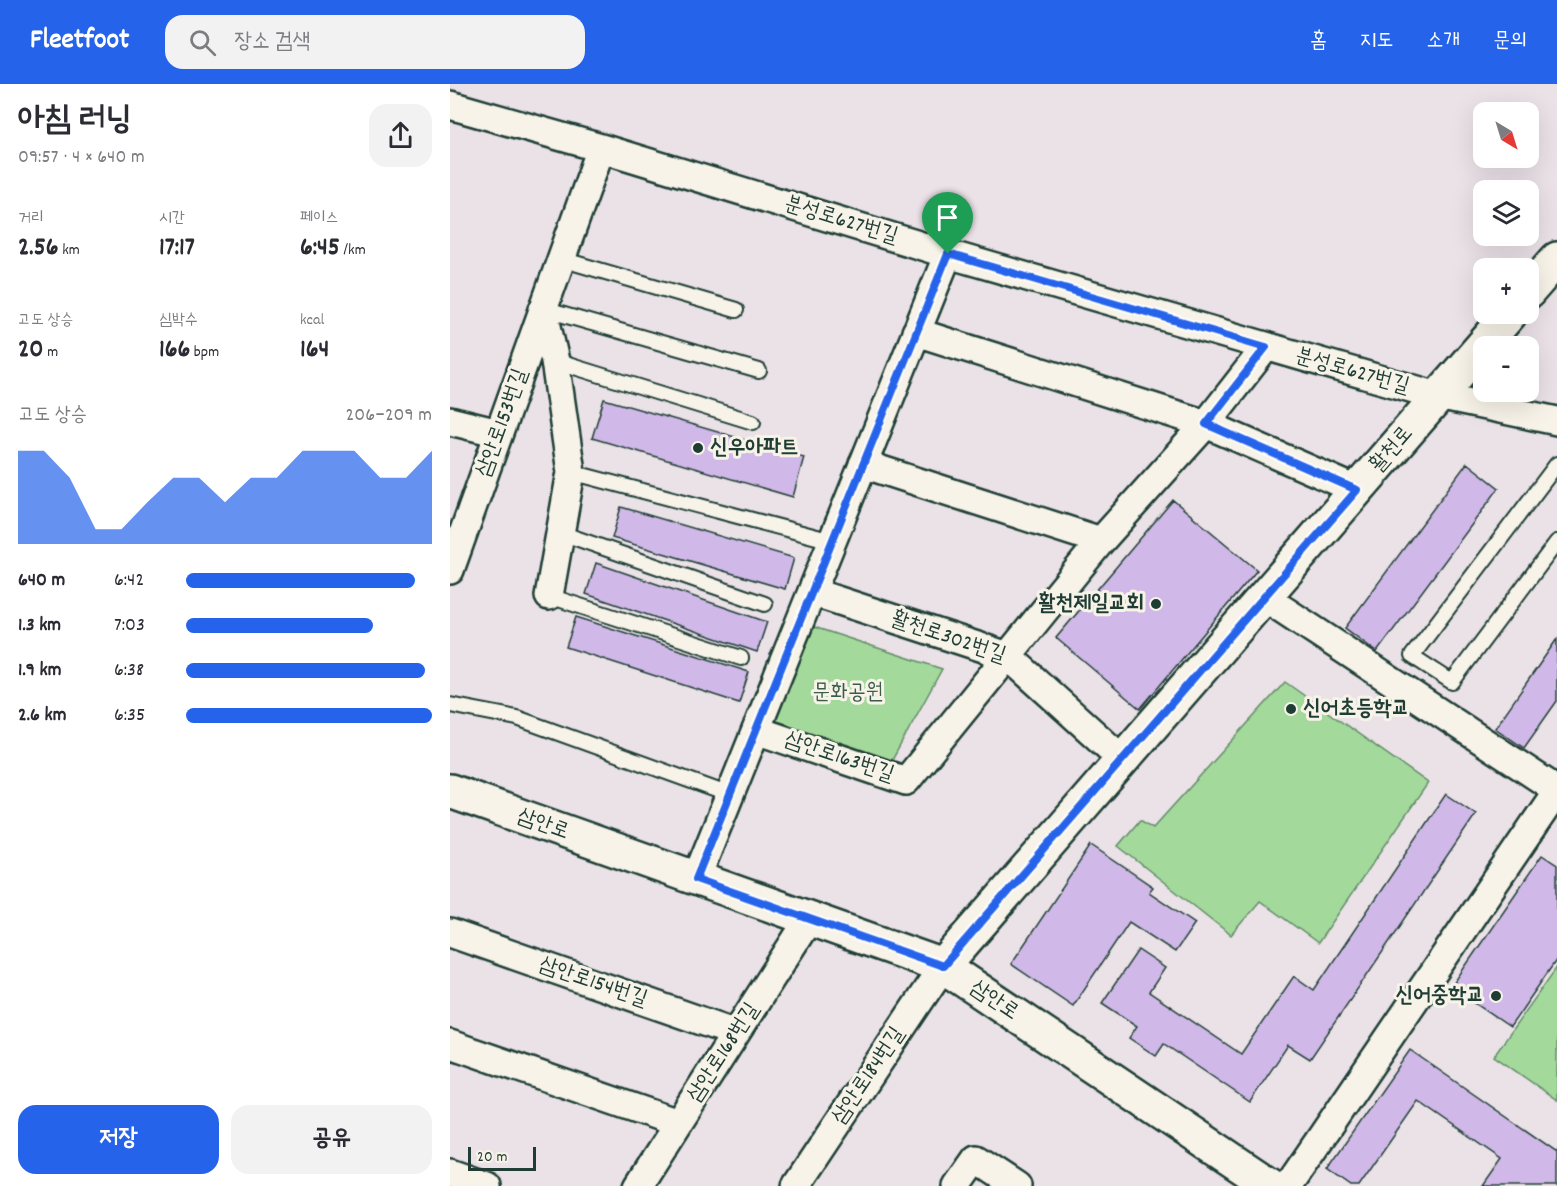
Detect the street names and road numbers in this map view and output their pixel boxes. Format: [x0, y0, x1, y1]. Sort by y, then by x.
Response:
street label: 분성로627번길 [780, 189, 902, 253]
street label: 분성로627번길 [1291, 341, 1413, 403]
street label: 삼안로153번길 [469, 364, 537, 482]
street label: 활천로 [1363, 420, 1421, 480]
street label: 활천로302번길 [886, 604, 1010, 672]
street label: 삼안로163번길 [780, 725, 898, 791]
street label: 삼안로 [513, 801, 573, 849]
street label: 삼안로154번길 [535, 950, 652, 1016]
street label: 삼안로 [963, 973, 1025, 1029]
street label: 삼안로168번길 [680, 997, 768, 1109]
street label: 삼안로184번길 [825, 1021, 913, 1131]

